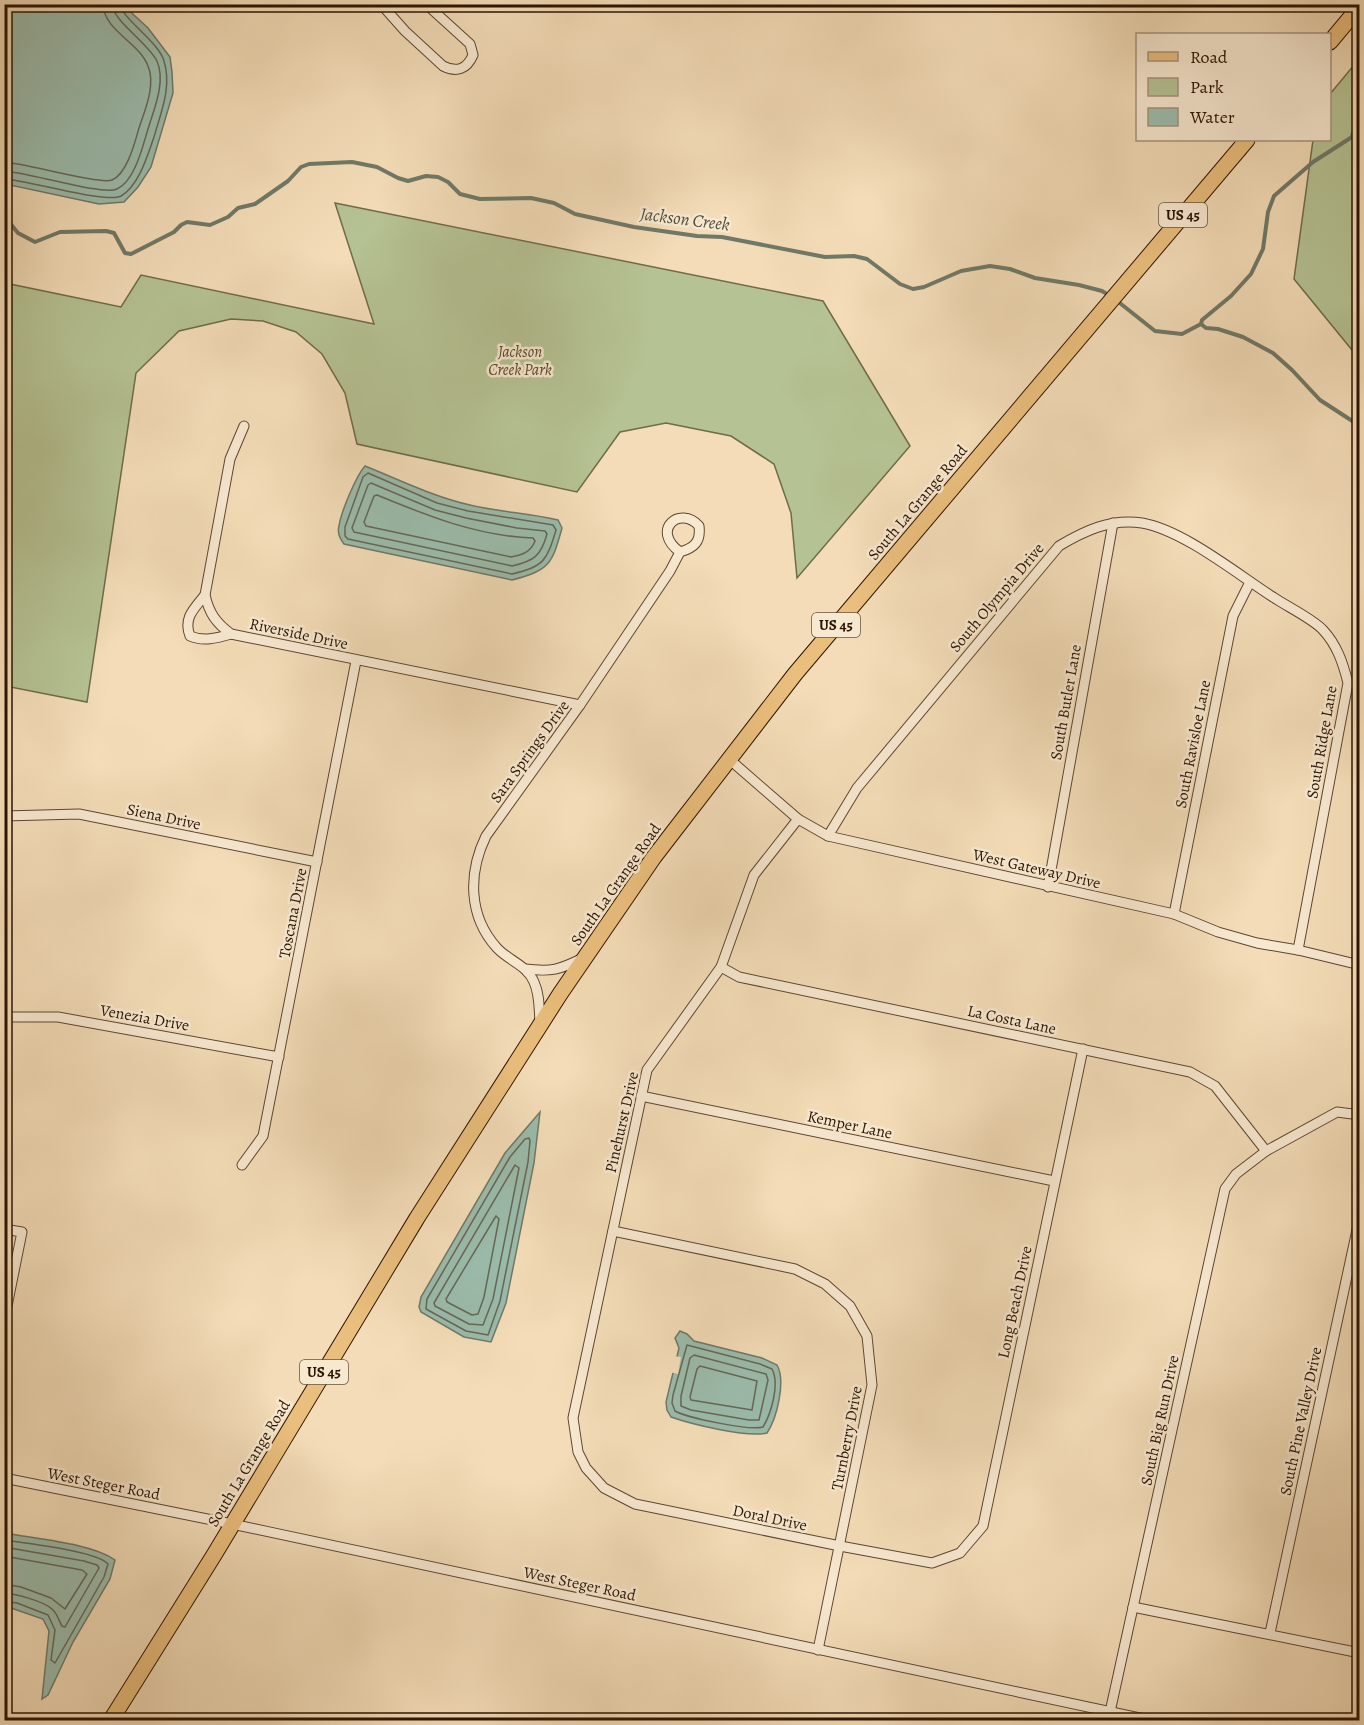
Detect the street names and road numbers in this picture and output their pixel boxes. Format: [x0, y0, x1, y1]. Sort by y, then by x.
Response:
road number: US 45 [1159, 203, 1207, 227]
street label: South La Grange Road [863, 440, 973, 565]
street label: South Olympia Drive [944, 538, 1049, 657]
street label: Riverside Drive [248, 613, 350, 655]
road number: US 45 [812, 613, 860, 637]
street label: South Butler Lane [1045, 643, 1087, 762]
street label: South Ravisloe Lane [1170, 678, 1216, 810]
street label: South Ridge Lane [1301, 684, 1343, 800]
street label: Sara Springs Drive [485, 696, 575, 807]
street label: Siena Drive [125, 798, 203, 836]
street label: South La Grange Road [565, 819, 667, 950]
street label: West Gateway Drive [970, 843, 1103, 894]
street label: Toscana Drive [273, 866, 313, 960]
street label: Venezia Drive [98, 999, 191, 1037]
street label: La Costa Lane [965, 1000, 1058, 1040]
street label: Pinehurst Drive [600, 1069, 644, 1175]
street label: Kemper Lane [805, 1105, 894, 1145]
street label: Long Beach Drive [992, 1244, 1038, 1360]
street label: South Pine Valley Drive [1275, 1345, 1327, 1497]
street label: South Big Run Drive [1135, 1353, 1185, 1487]
road number: US 45 [300, 1360, 348, 1384]
street label: Turnberry Drive [826, 1384, 868, 1492]
street label: South La Grange Road [202, 1395, 296, 1531]
street label: West Steger Road [45, 1462, 162, 1506]
street label: Doral Drive [731, 1499, 809, 1537]
street label: West Steger Road [521, 1561, 638, 1607]

